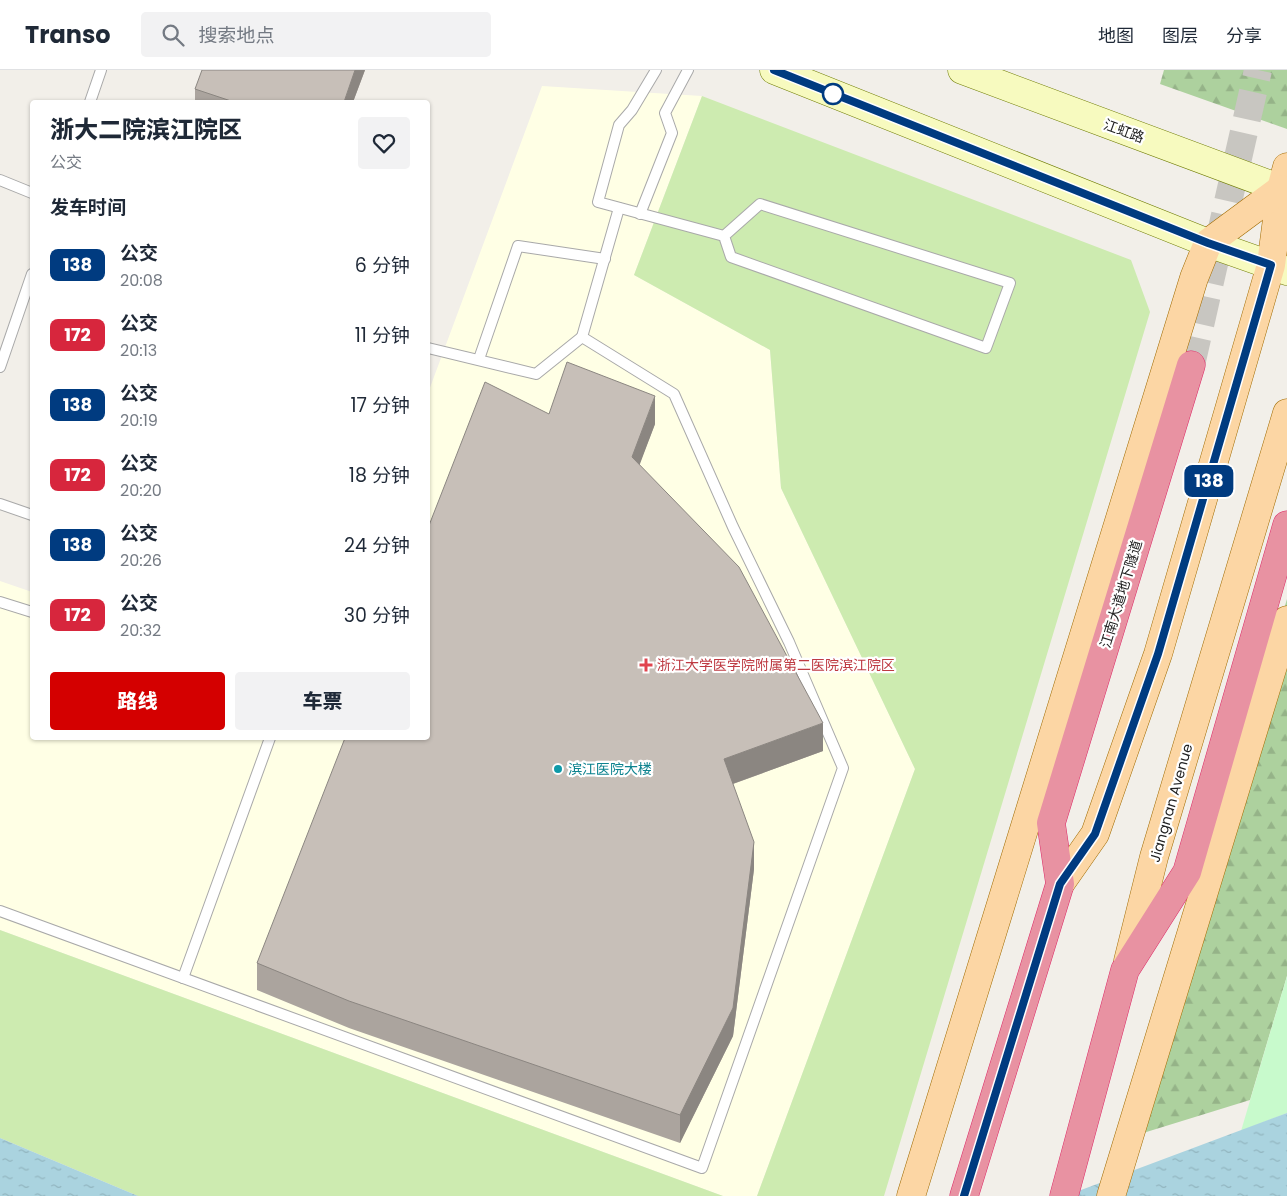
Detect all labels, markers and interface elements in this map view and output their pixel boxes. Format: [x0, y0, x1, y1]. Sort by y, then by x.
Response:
search box [141, 12, 491, 57]
text: Transo [25, 18, 111, 51]
icon: search [159, 21, 187, 49]
text: 搜索地点 [199, 22, 275, 49]
text: 地图 [1098, 23, 1134, 48]
text: 图层 [1162, 23, 1198, 48]
text: 分享 [1226, 23, 1262, 48]
unlabelled marker [822, 83, 844, 105]
text: 浙大二院滨江院区 [50, 113, 242, 146]
street label: 江虹路 [1101, 114, 1147, 148]
button: heart [358, 117, 410, 169]
text: 公交 [50, 151, 82, 174]
text: 发车时间 [50, 194, 126, 221]
text: 公交 [120, 240, 158, 267]
text: 138 [63, 252, 92, 277]
text: 6 分钟 [355, 252, 410, 279]
text: 20:08 [120, 269, 163, 292]
text: 公交 [120, 310, 158, 337]
text: 172 [64, 322, 91, 347]
text: 11 分钟 [355, 322, 410, 349]
text: 20:13 [120, 339, 157, 362]
text: 公交 [120, 380, 158, 407]
text: 138 [63, 392, 92, 417]
text: 17 分钟 [350, 392, 410, 419]
text: 20:19 [120, 409, 158, 432]
text: 公交 [120, 450, 158, 477]
text: 172 [64, 462, 91, 487]
text: 18 分钟 [349, 462, 410, 489]
line badge: 138 [1180, 465, 1238, 497]
text: 138 [1194, 468, 1224, 493]
text: 20:20 [120, 479, 162, 502]
text: 公交 [120, 520, 158, 547]
text: 138 [63, 532, 92, 557]
text: 24 分钟 [344, 532, 410, 559]
street label: 江南大道地下隧道 [1095, 538, 1147, 650]
text: 20:26 [120, 549, 162, 572]
text: 公交 [120, 590, 158, 617]
text: 172 [64, 602, 91, 627]
text: 30 分钟 [344, 602, 410, 629]
text: 20:32 [120, 619, 161, 642]
place label: 浙江大学医学院附属第二医院滨江院区 [657, 655, 895, 675]
marker: 浙江大学医学院附属第二医院滨江院区 [639, 658, 653, 672]
button: 路线 [50, 672, 225, 730]
button: 车票 [235, 672, 410, 730]
street label: Jiangnan Avenue [1145, 741, 1198, 865]
place label: 滨江医院大楼 [568, 759, 652, 779]
marker: 滨江医院大楼 [552, 763, 564, 775]

